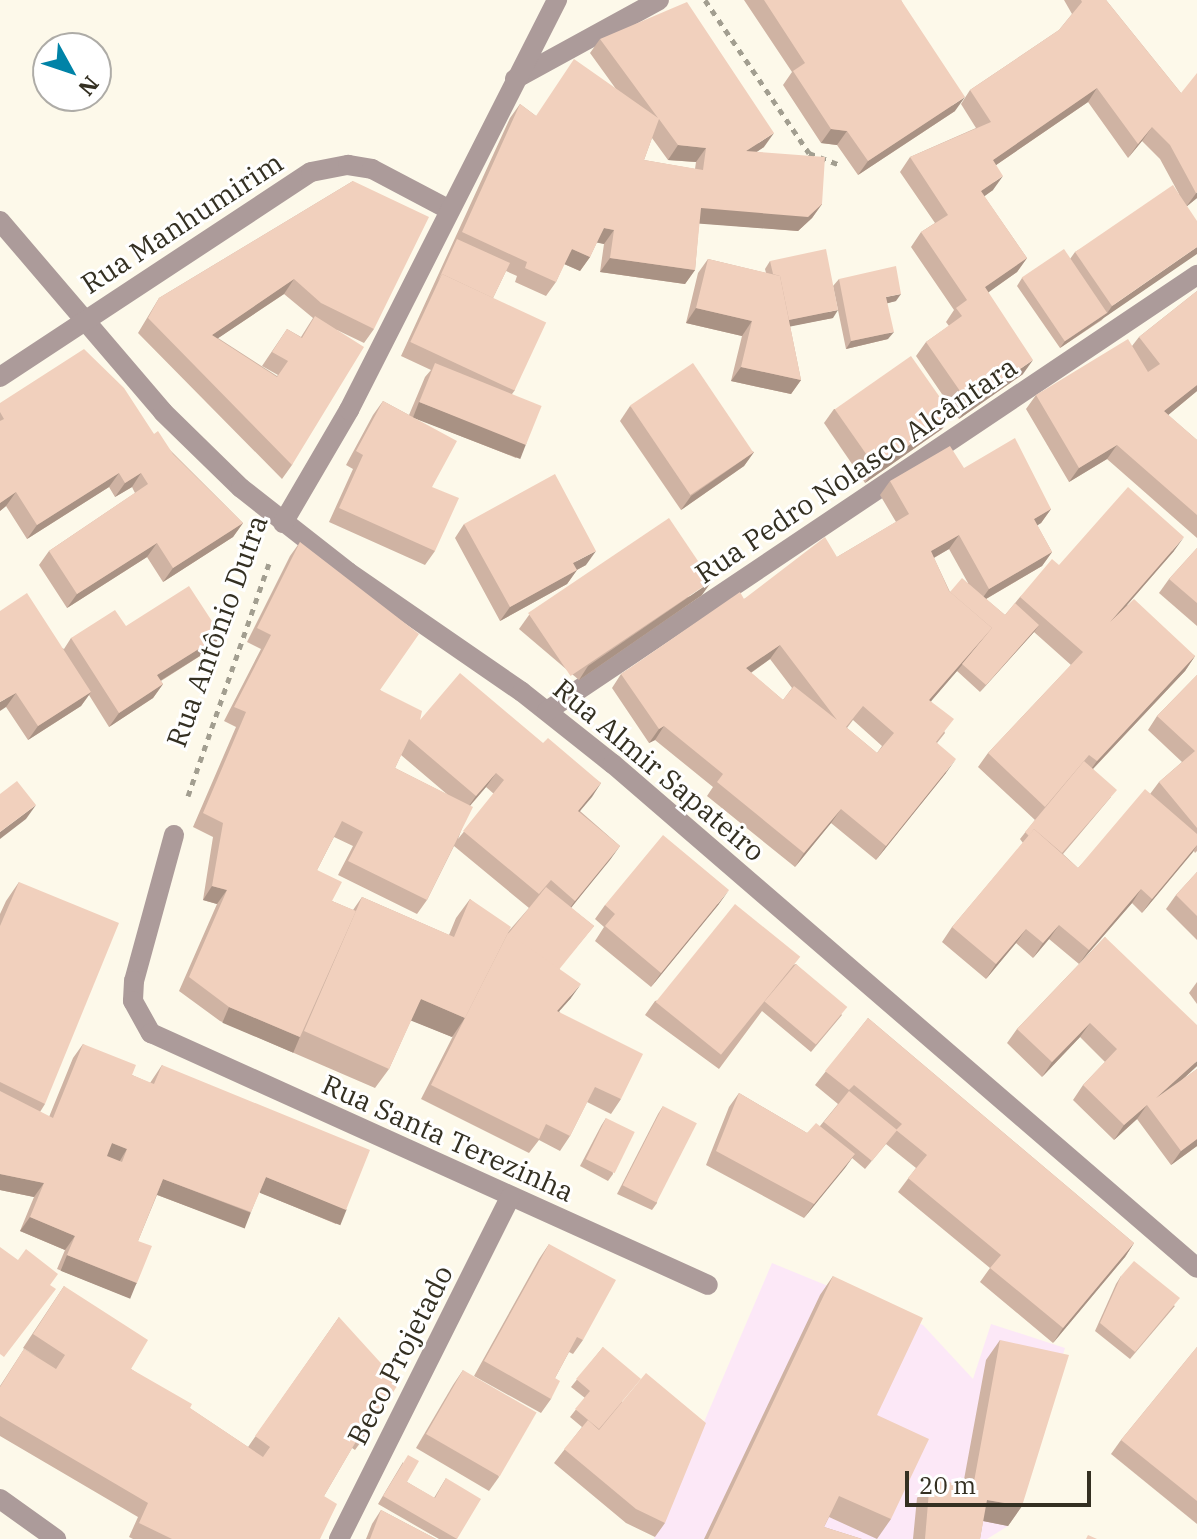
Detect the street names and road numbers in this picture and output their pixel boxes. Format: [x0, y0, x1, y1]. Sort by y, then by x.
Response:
street label: Rua Manhumirim [75, 145, 289, 301]
street label: Rua Pedro Nolasco Alcântara [689, 350, 1023, 590]
street label: Rua Antônio Dutra [159, 510, 275, 752]
street label: Rua Almir Sapateiro [546, 672, 772, 868]
street label: Rua Santa Terezinha [317, 1067, 579, 1209]
street label: Beco Projetado [340, 1260, 460, 1450]

